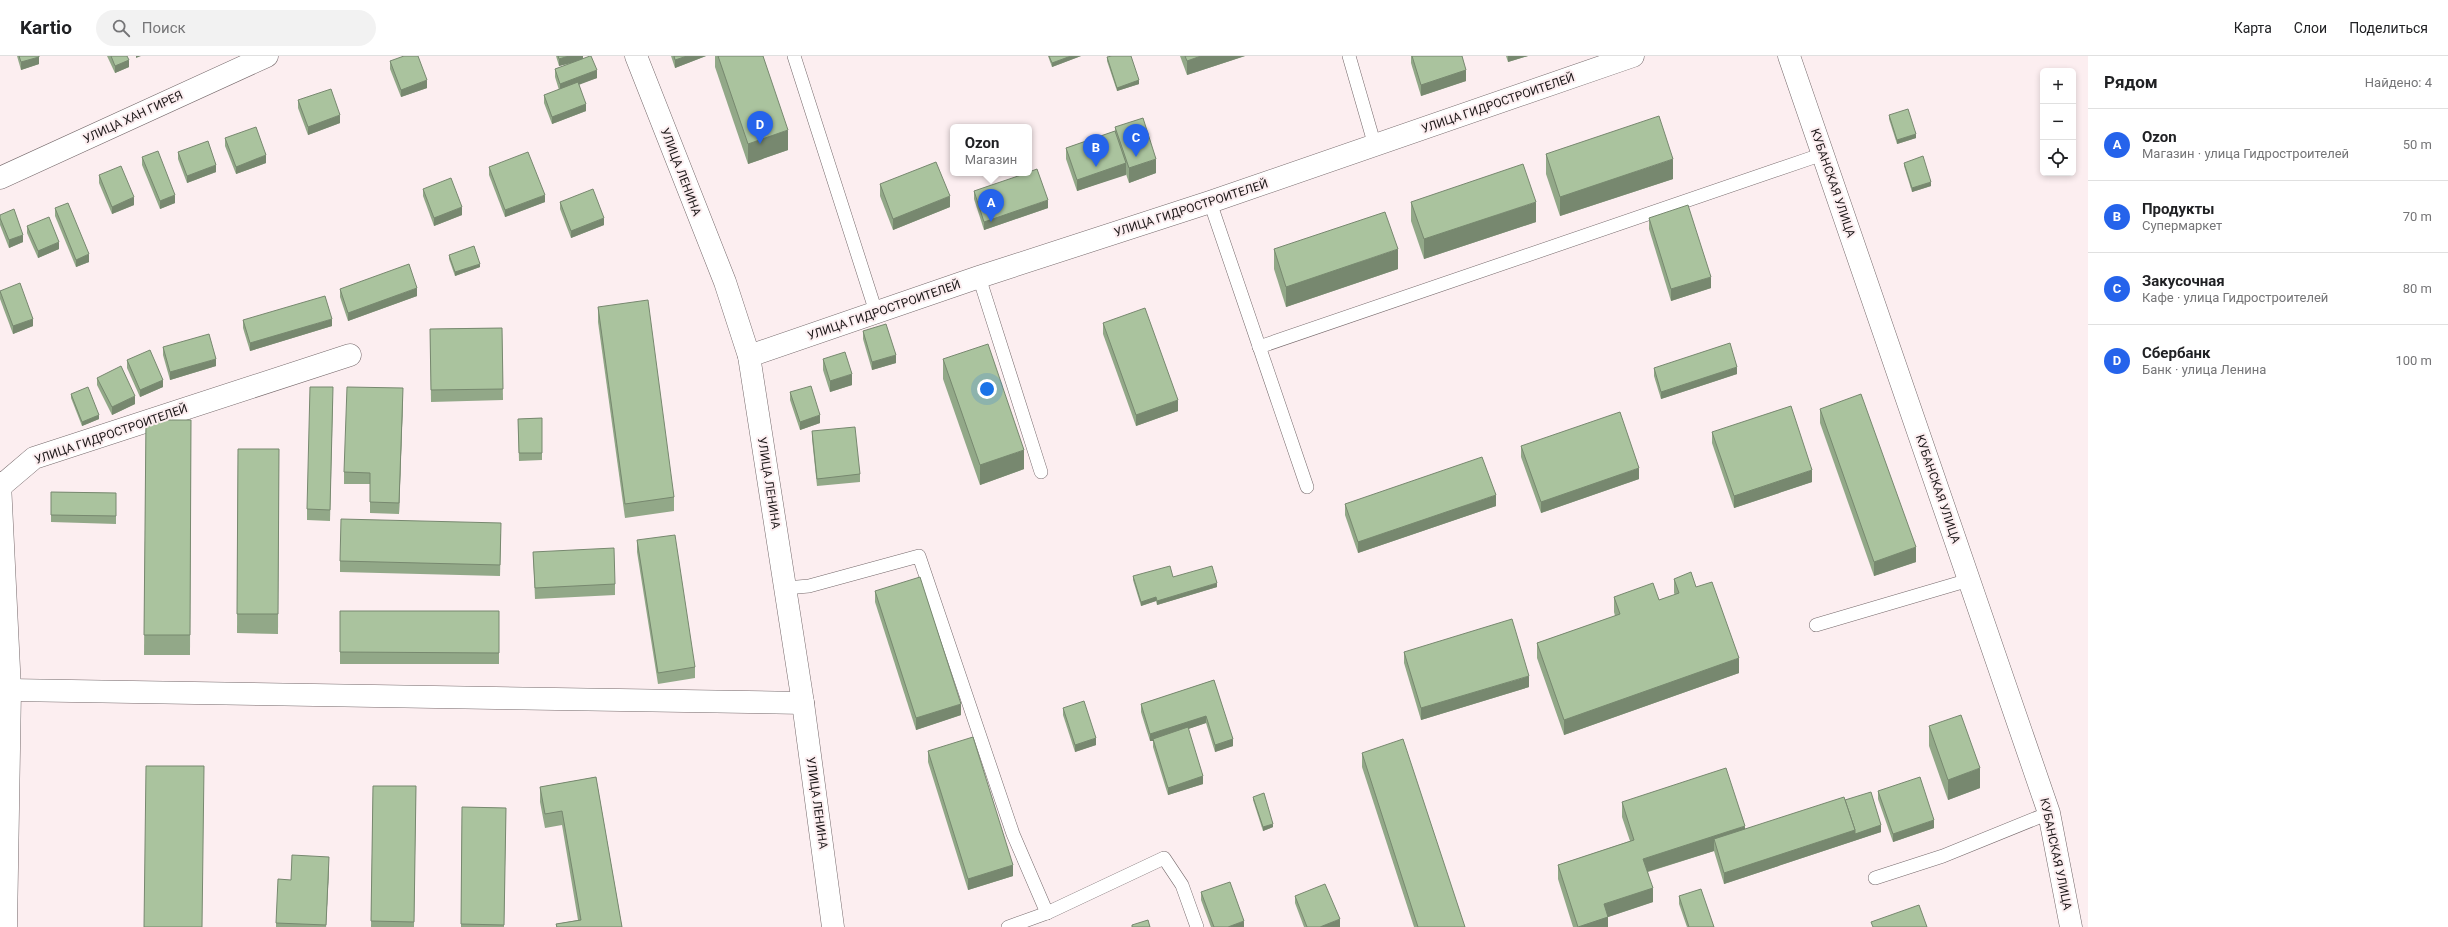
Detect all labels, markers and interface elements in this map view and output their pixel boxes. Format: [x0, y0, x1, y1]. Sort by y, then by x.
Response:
search box [96, 10, 376, 46]
text: Kartio [20, 16, 72, 39]
icon: search [110, 17, 132, 39]
text: Поиск [142, 19, 186, 37]
text: Карта [2234, 20, 2272, 36]
text: Слои [2294, 20, 2327, 36]
text: Поделиться [2349, 20, 2428, 36]
map controls [2040, 68, 2076, 176]
button: + [2040, 68, 2076, 104]
street label: УЛИЦА ГИДРОСТРОИТЕЛЕЙ [1419, 69, 1576, 136]
text: Рядом [2104, 72, 2158, 92]
text: Найдено: 4 [2365, 75, 2432, 90]
street label: УЛИЦА ХАН ГИРЕЯ [81, 88, 185, 146]
button: − [2040, 104, 2076, 140]
pin: D [747, 111, 773, 144]
popup [950, 124, 1032, 176]
pin: C [1123, 124, 1149, 157]
street label: УЛИЦА ЛЕНИНА [658, 126, 704, 218]
street label: КУБАНСКАЯ УЛИЦА [1808, 127, 1858, 239]
text: Ozon [2142, 128, 2177, 146]
text: Ozon [965, 134, 999, 152]
pin: B [1083, 134, 1109, 167]
text: A [2113, 137, 2121, 152]
text: 50 m [2403, 137, 2432, 152]
button: locate [2040, 140, 2076, 176]
text: Магазин · улица Гидростроителей [2142, 146, 2349, 161]
text: Магазин [965, 152, 1017, 167]
street label: УЛИЦА ГИДРОСТРОИТЕЛЕЙ [1112, 176, 1270, 240]
pin: A [978, 189, 1004, 222]
text: Продукты [2142, 200, 2215, 218]
text: B [2113, 209, 2121, 224]
text: 70 m [2403, 209, 2432, 224]
text: Супермаркет [2142, 218, 2222, 233]
text: Закусочная [2142, 272, 2225, 290]
street label: УЛИЦА ГИДРОСТРОИТЕЛЕЙ [805, 276, 962, 343]
text: C [2113, 281, 2121, 296]
text: 80 m [2403, 281, 2432, 296]
text: Кафе · улица Гидростроителей [2142, 290, 2328, 305]
text: Сбербанк [2142, 344, 2210, 362]
text: D [2113, 353, 2121, 368]
text: 100 m [2395, 353, 2432, 368]
text: Банк · улица Ленина [2142, 362, 2266, 377]
your location [977, 379, 997, 399]
street label: УЛИЦА ГИДРОСТРОИТЕЛЕЙ [32, 400, 189, 467]
street label: КУБАНСКАЯ УЛИЦА [1913, 433, 1963, 545]
street label: УЛИЦА ЛЕНИНА [755, 436, 783, 530]
street label: УЛИЦА ЛЕНИНА [804, 756, 830, 850]
street label: КУБАНСКАЯ УЛИЦА [2037, 797, 2075, 911]

